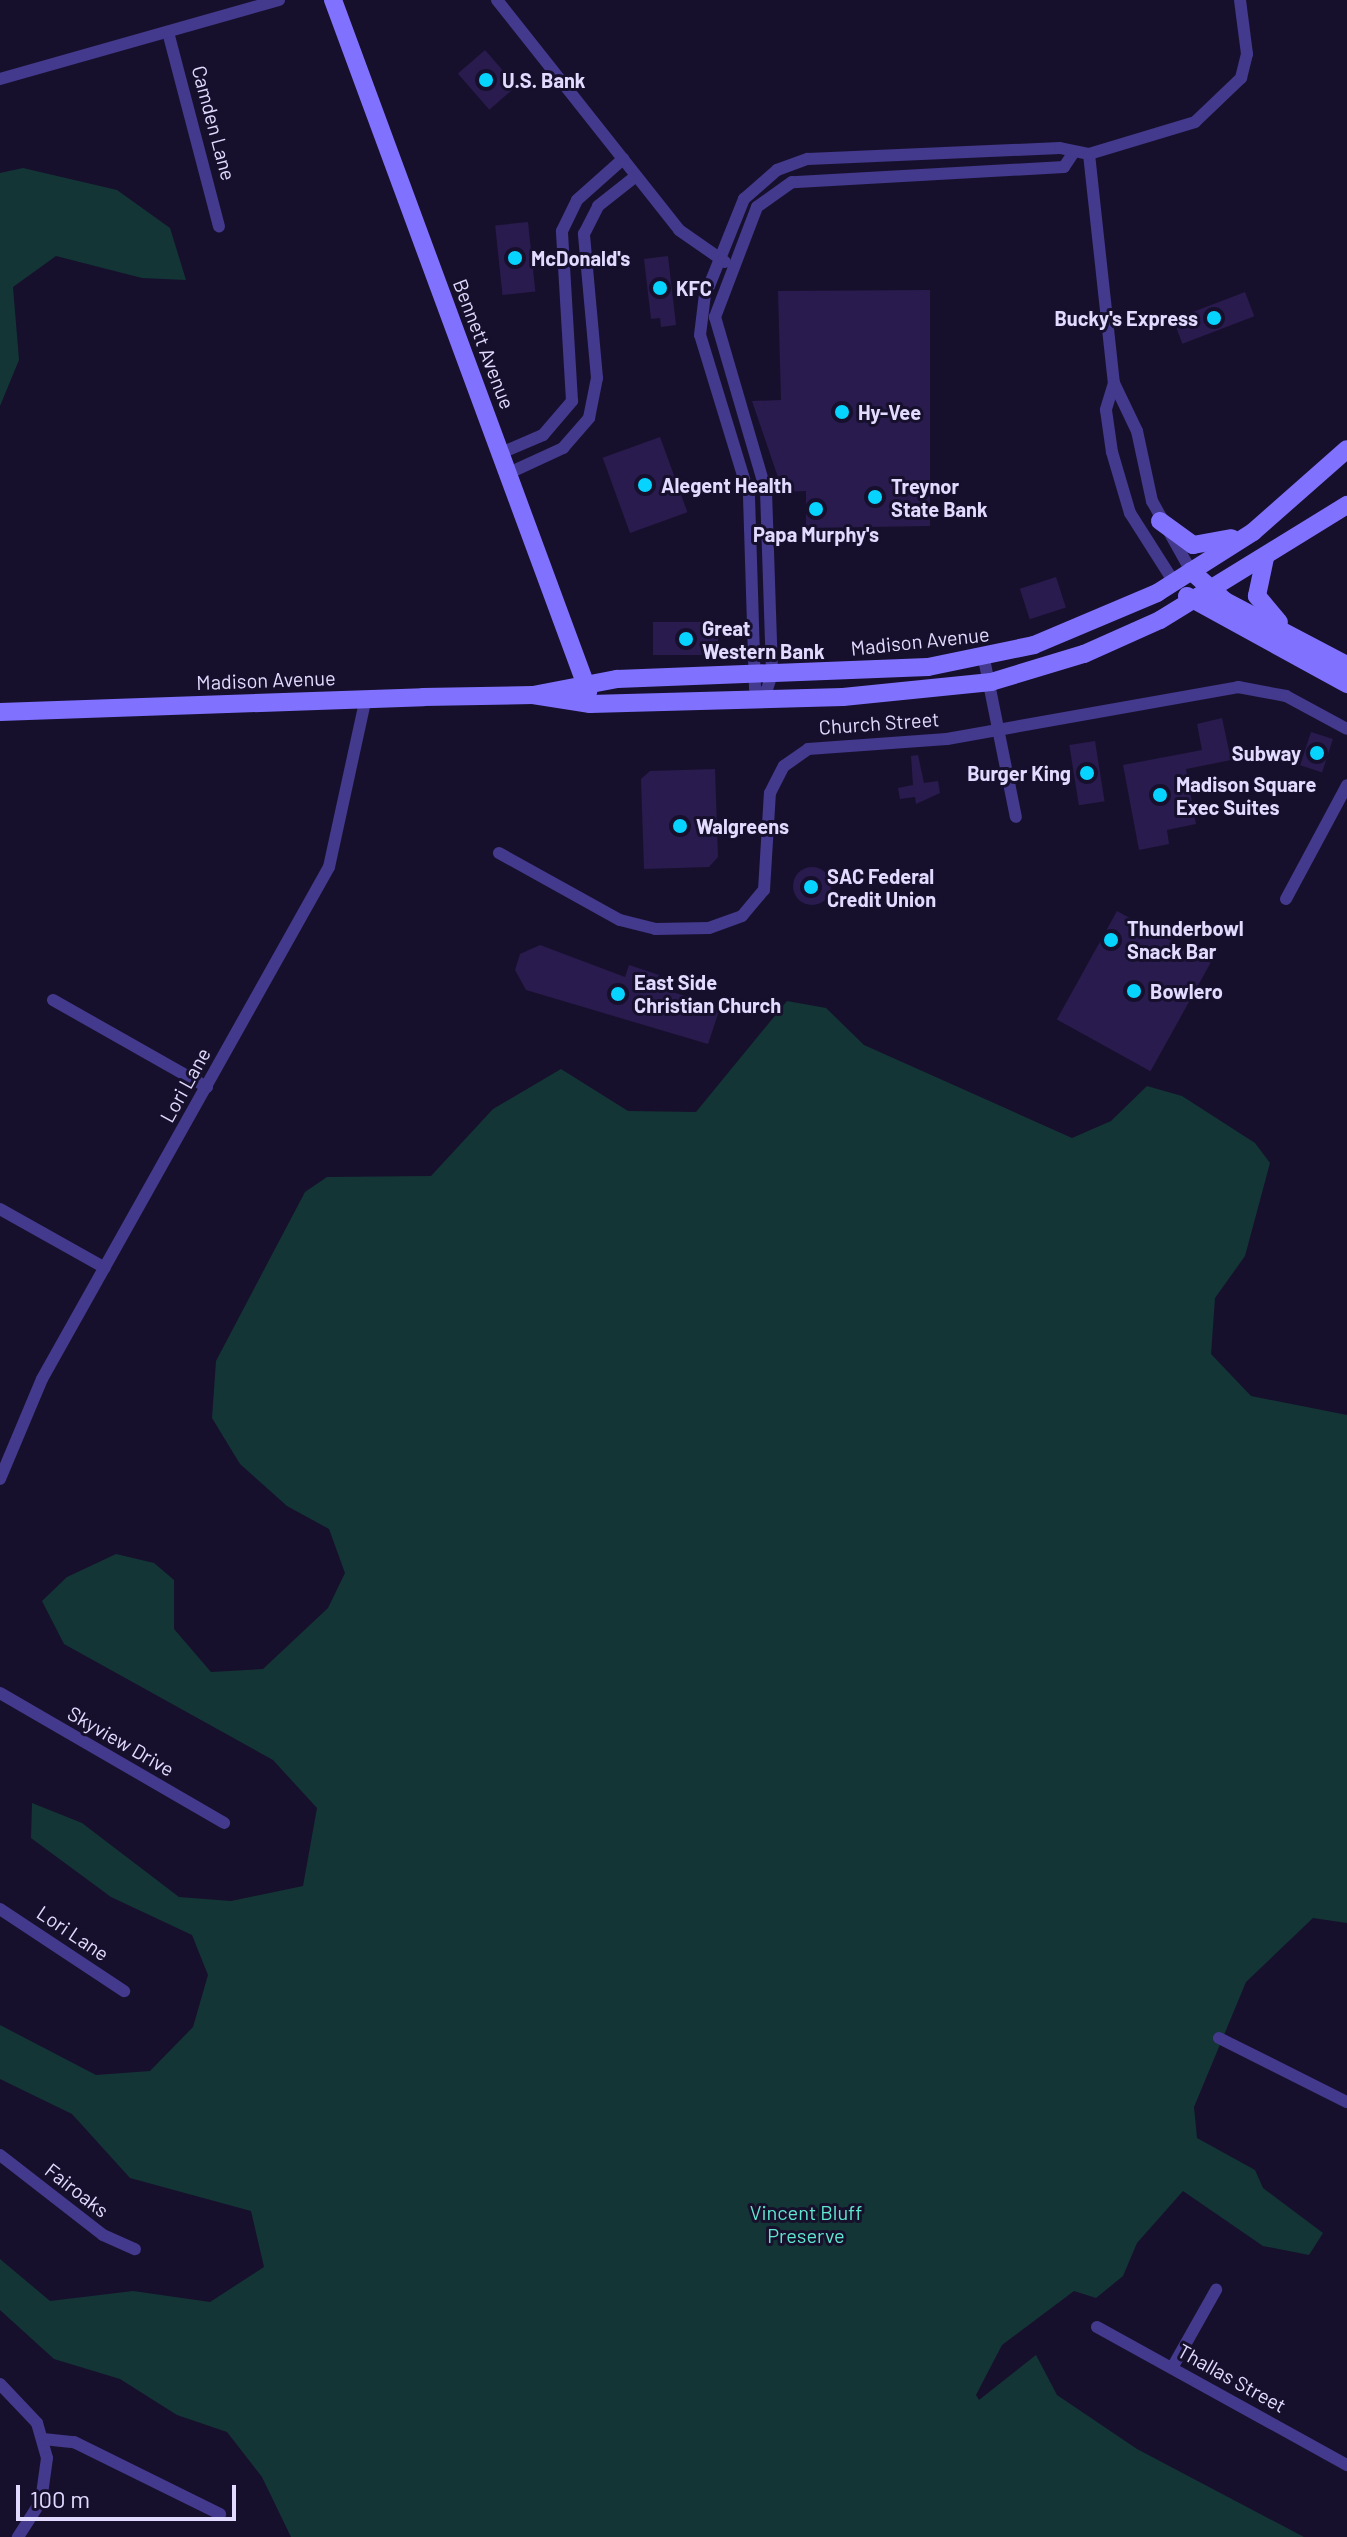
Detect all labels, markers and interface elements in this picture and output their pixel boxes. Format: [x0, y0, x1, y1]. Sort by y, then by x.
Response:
street label: Camden Lane [187, 63, 241, 183]
place label: U.S. Bank [502, 68, 586, 92]
marker: U.S. Bank [477, 71, 495, 89]
place label: McDonald's [531, 246, 630, 270]
marker: McDonald's [506, 249, 524, 267]
street label: Bennett Avenue [448, 276, 520, 412]
place label: KFC [676, 276, 712, 300]
marker: KFC [651, 279, 669, 297]
place label: Bucky's Express [1054, 306, 1198, 330]
marker: Bucky's Express [1205, 309, 1223, 327]
place label: Hy-Vee [858, 400, 921, 424]
marker: Hy-Vee [833, 403, 851, 421]
place label: Alegent Health [661, 473, 792, 497]
place label: Treynor State Bank [891, 474, 988, 521]
marker: Alegent Health [636, 476, 654, 494]
marker: Treynor State Bank [866, 488, 884, 506]
marker: Papa Murphy's [807, 500, 825, 518]
place label: Papa Murphy's [753, 522, 879, 546]
place label: Great Western Bank [702, 616, 825, 663]
street label: Madison Avenue [849, 622, 991, 660]
marker: Great Western Bank [677, 630, 695, 648]
street label: Madison Avenue [196, 666, 336, 694]
street label: Church Street [818, 707, 940, 739]
place label: Subway [1232, 741, 1301, 765]
marker: Subway [1308, 744, 1326, 762]
place label: Burger King [967, 761, 1071, 785]
marker: Burger King [1078, 764, 1096, 782]
place label: Madison Square Exec Suites [1176, 772, 1316, 819]
marker: Madison Square Exec Suites [1151, 786, 1169, 804]
place label: Walgreens [696, 814, 789, 838]
marker: Walgreens [671, 817, 689, 835]
place label: SAC Federal Credit Union [827, 864, 936, 911]
marker: SAC Federal Credit Union [802, 878, 820, 896]
place label: Thunderbowl Snack Bar [1127, 916, 1244, 963]
marker: Thunderbowl Snack Bar [1102, 931, 1120, 949]
place label: East Side Christian Church [634, 970, 781, 1017]
place label: Bowlero [1150, 979, 1223, 1003]
marker: Bowlero [1125, 982, 1143, 1000]
marker: East Side Christian Church [609, 985, 627, 1003]
street label: Lori Lane [155, 1044, 215, 1126]
street label: Skyview Drive [64, 1701, 178, 1781]
street label: Lori Lane [32, 1900, 114, 1966]
street label: Fairoaks [40, 2158, 114, 2222]
park label: Vincent Bluff Preserve [750, 2201, 862, 2248]
street label: Thallas Street [1174, 2338, 1290, 2418]
scale bar [20, 2469, 240, 2519]
text: 100 m [30, 2484, 90, 2513]

